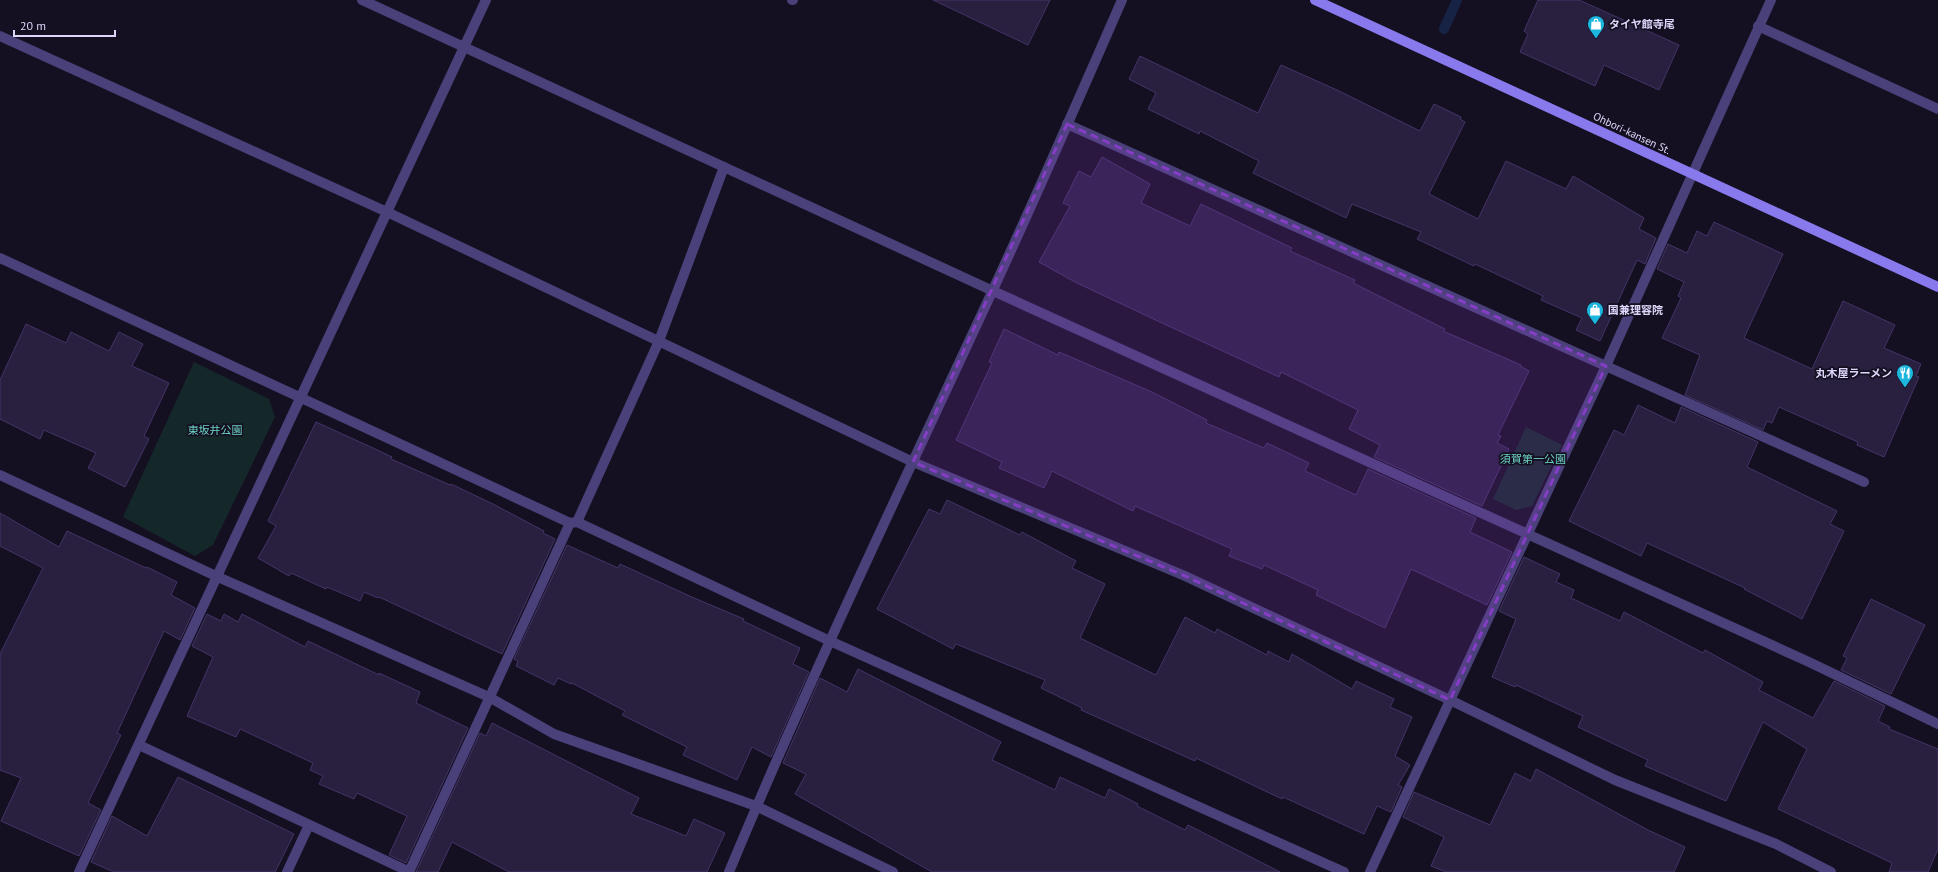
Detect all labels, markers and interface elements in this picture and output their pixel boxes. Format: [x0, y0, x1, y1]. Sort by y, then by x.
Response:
scale bar [14, 12, 115, 38]
shop icon: タイヤ館寺尾 [1586, 14, 1606, 39]
place label: タイヤ館寺尾 [1609, 17, 1675, 31]
text: 20 m [20, 18, 46, 33]
street label: Ohbori-kansen St. [1591, 109, 1673, 157]
shop icon: 国兼理容院 [1585, 300, 1605, 325]
place label: 国兼理容院 [1608, 303, 1663, 317]
restaurant icon: 丸木屋ラーメン [1895, 363, 1915, 388]
place label: 丸木屋ラーメン [1815, 366, 1892, 380]
park label: 東坂井公園 [188, 423, 243, 437]
park label: 須賀第一公園 [1500, 452, 1566, 466]

